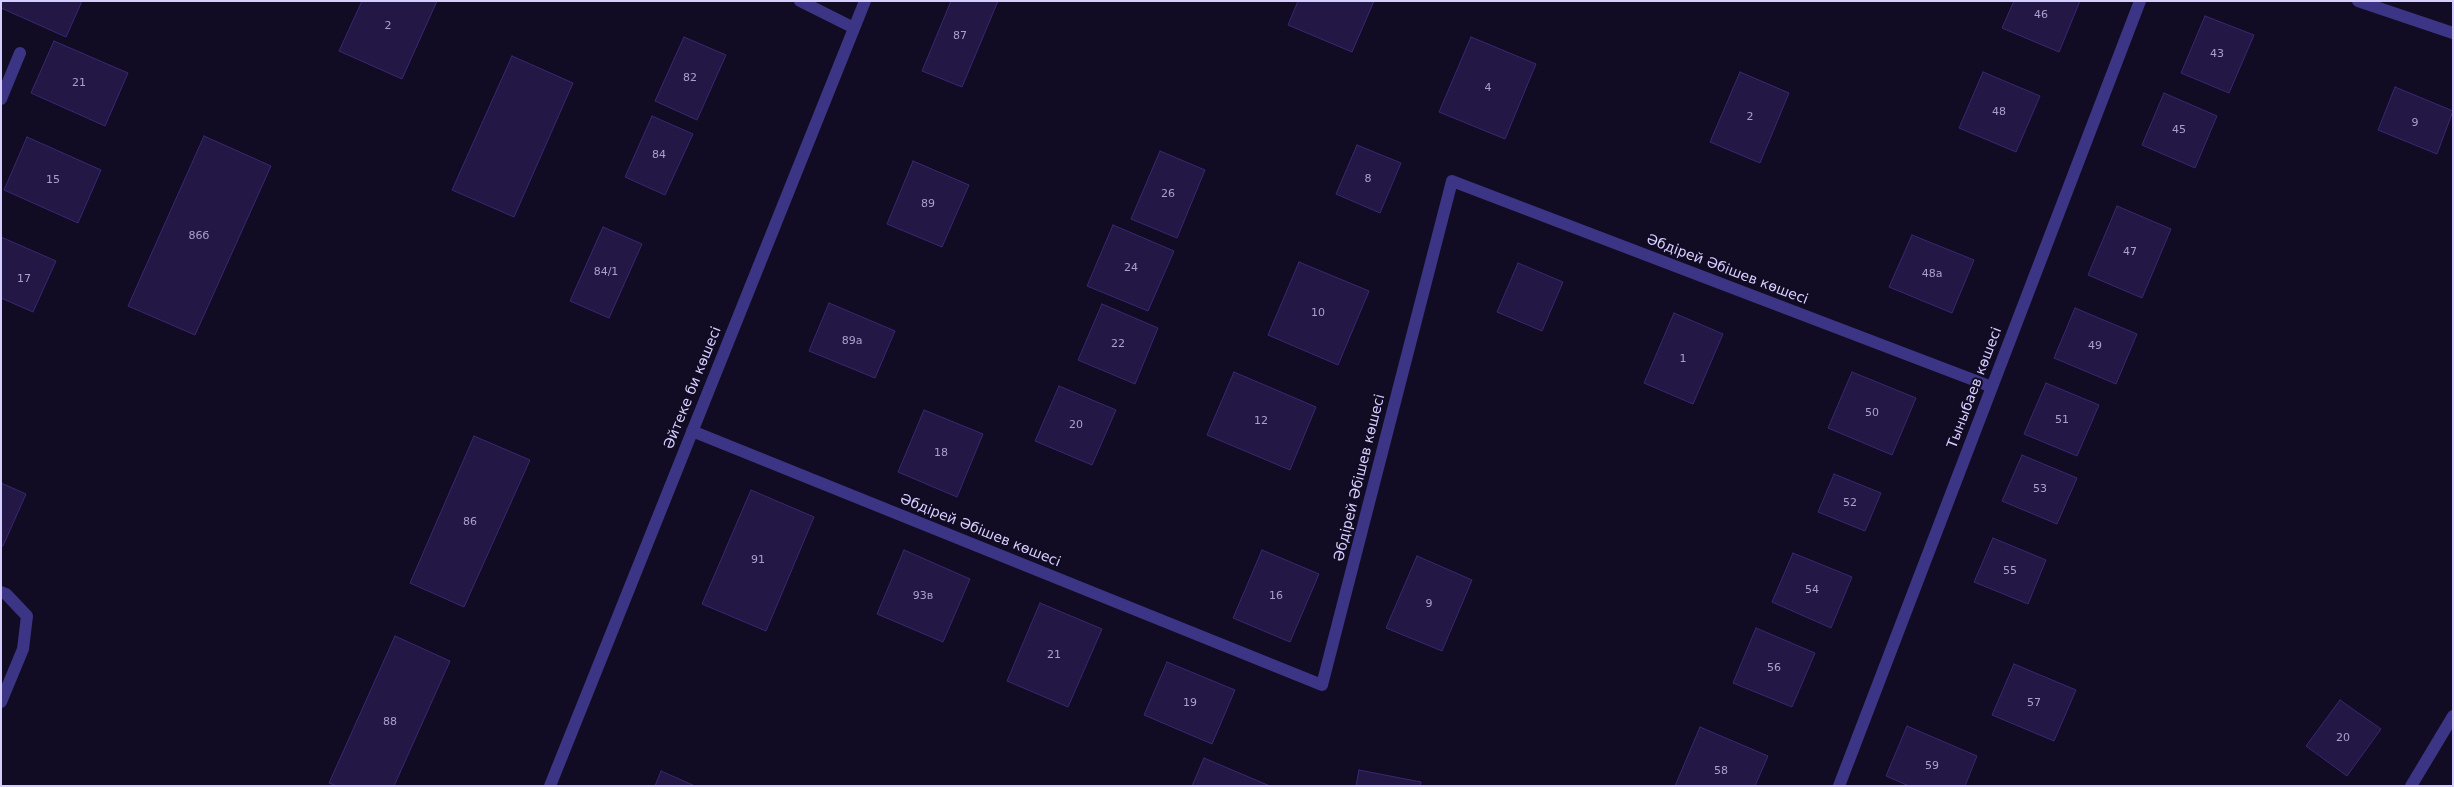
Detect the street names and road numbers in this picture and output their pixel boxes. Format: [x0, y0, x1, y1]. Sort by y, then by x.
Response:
street label: Әбдірей Әбішев көшесі [1644, 231, 1810, 309]
street label: Әйтеке би көшесі [661, 324, 725, 452]
street label: Тыныбаев көшесі [1944, 325, 2006, 451]
street label: Әбдірей Әбішев көшесі [1331, 393, 1389, 563]
street label: Әбдірей Әбішев көшесі [897, 491, 1063, 571]

